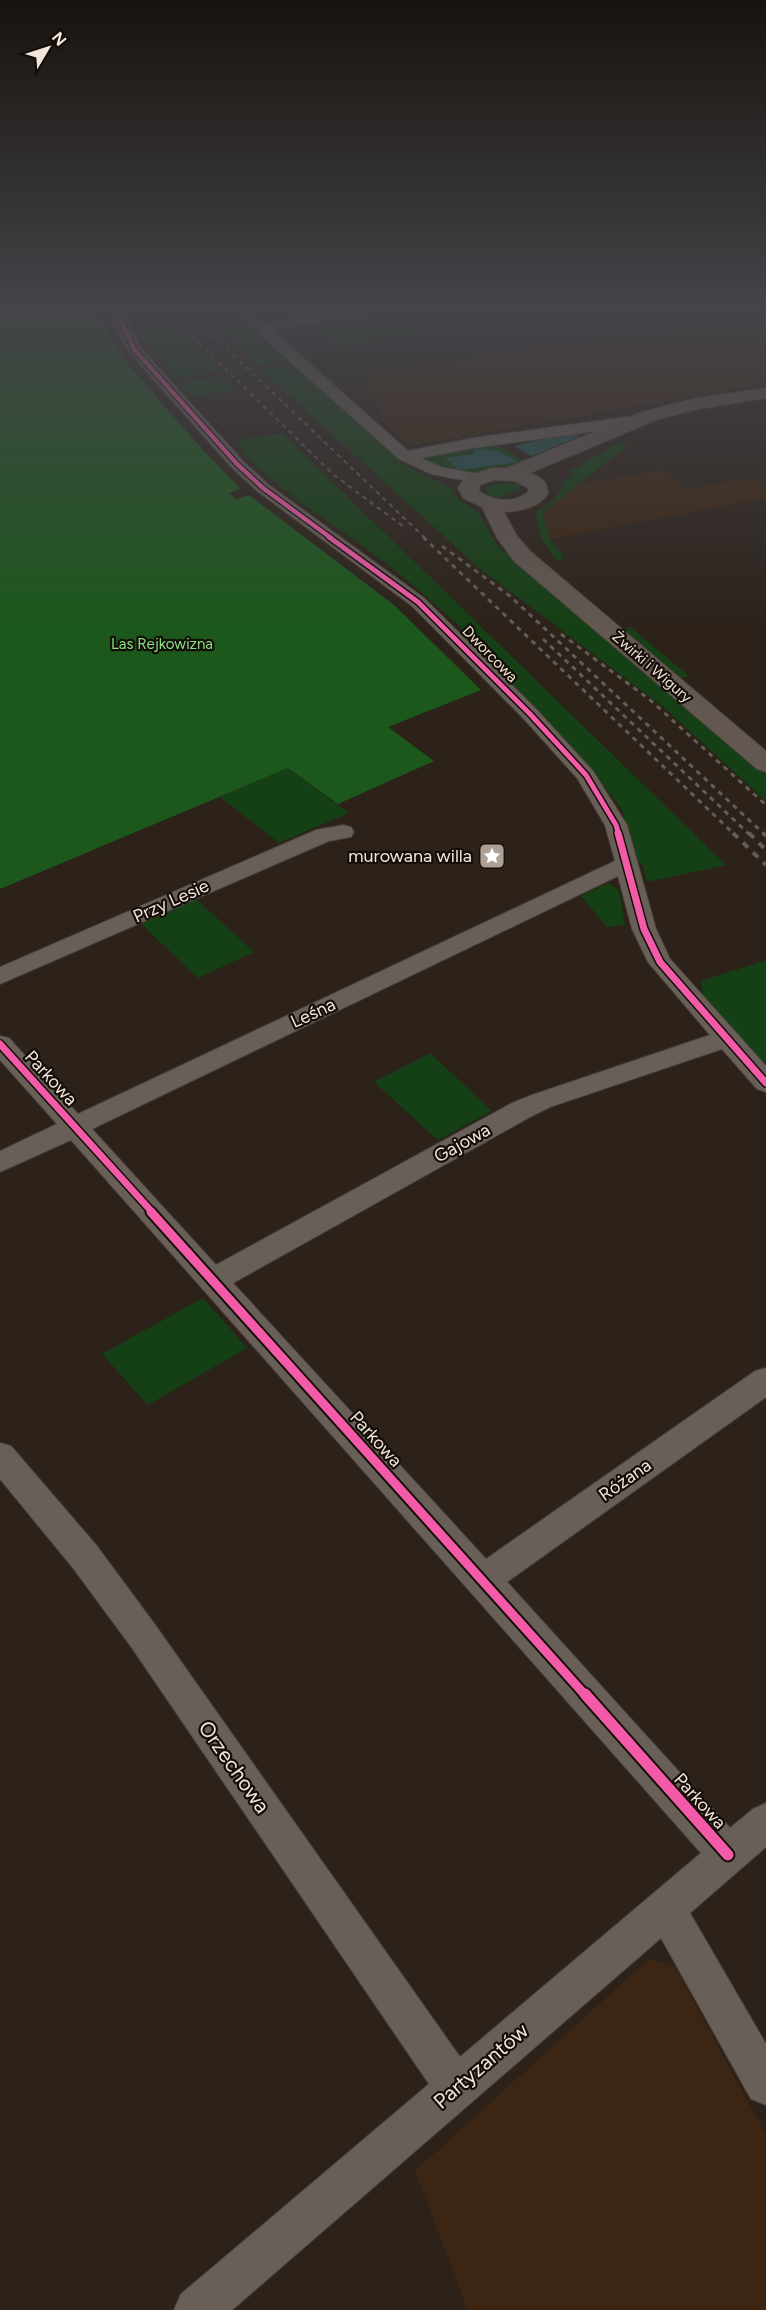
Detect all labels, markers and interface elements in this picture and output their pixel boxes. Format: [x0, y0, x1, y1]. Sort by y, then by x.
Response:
north arrow [18, 18, 78, 78]
text: N [48, 28, 71, 50]
street label: Dworcowa [459, 622, 521, 686]
street label: Żwirki i Wigury [609, 628, 696, 707]
park label: Las Rejkowizna [111, 635, 213, 653]
place icon: murowana willa [477, 841, 507, 871]
place label: murowana willa [348, 845, 472, 867]
street label: Przy Lesie [130, 874, 213, 927]
street label: Leśna [287, 993, 339, 1033]
street label: Parkowa [20, 1046, 82, 1110]
street label: Gajowa [430, 1119, 494, 1167]
street label: Parkowa [345, 1407, 407, 1471]
street label: Różana [595, 1454, 655, 1506]
street label: Orzechowa [193, 1716, 275, 1818]
street label: Parkowa [669, 1769, 731, 1833]
street label: Partyzantów [428, 2017, 534, 2114]

